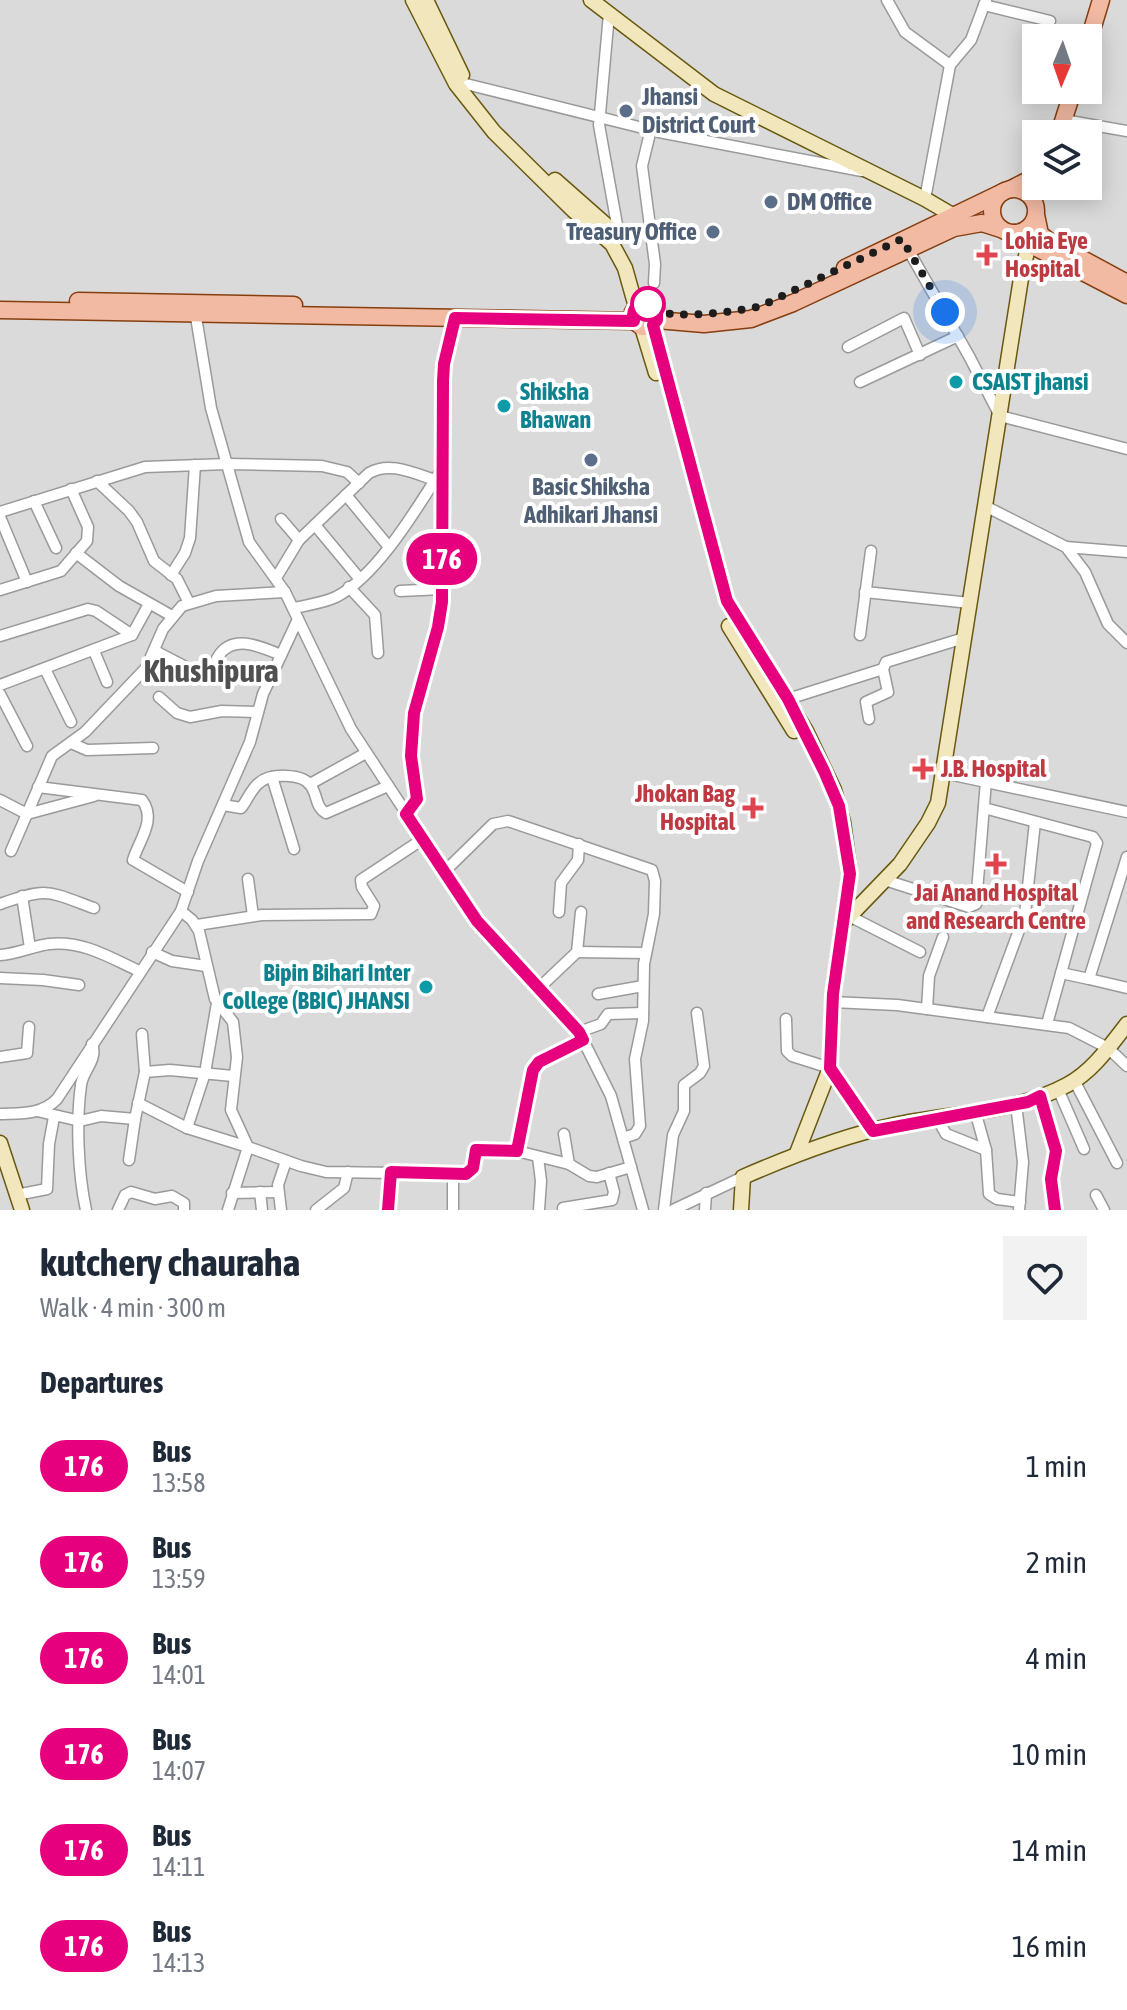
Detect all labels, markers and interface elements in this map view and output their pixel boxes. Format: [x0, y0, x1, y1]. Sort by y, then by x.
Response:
north arrow [1022, 24, 1102, 104]
map controls [1022, 24, 1102, 200]
place label: Jhansi District Court [641, 83, 756, 138]
marker: Jhansi District Court [617, 102, 635, 120]
button: layers [1022, 120, 1102, 200]
place label: DM Office [787, 188, 872, 215]
marker: DM Office [762, 193, 780, 211]
place label: Treasury Office [566, 218, 697, 245]
marker: Treasury Office [704, 223, 722, 241]
place label: Lohia Eye Hospital [1005, 227, 1088, 282]
marker: Lohia Eye Hospital [976, 244, 998, 266]
unlabelled marker [631, 287, 665, 321]
your location [925, 292, 965, 332]
place label: CSAIST jhansi [972, 368, 1089, 395]
marker: CSAIST jhansi [947, 373, 965, 391]
place label: Shiksha Bhawan [520, 378, 591, 433]
marker: Shiksha Bhawan [495, 397, 513, 415]
marker: Basic Shiksha Adhikari Jhansi [582, 451, 600, 469]
place label: Basic Shiksha Adhikari Jhansi [523, 473, 658, 528]
line badge: 176 [396, 533, 488, 585]
text: 176 [422, 543, 462, 575]
district label: Khushipura [143, 652, 279, 689]
place label: J.B. Hospital [940, 755, 1047, 782]
marker: J.B. Hospital [912, 758, 934, 780]
place label: Jhokan Bag Hospital [634, 780, 736, 835]
marker: Jhokan Bag Hospital [742, 797, 764, 819]
marker: Jai Anand Hospital and Research Centre [985, 853, 1007, 875]
place label: Jai Anand Hospital and Research Centre [906, 879, 1086, 934]
place label: Bipin Bihari Inter College (BBIC) JHANSI [222, 959, 411, 1014]
marker: Bipin Bihari Inter College (BBIC) JHANSI [417, 978, 435, 996]
button: heart [1003, 1236, 1087, 1320]
text: kutchery chauraha [40, 1241, 300, 1284]
text: Walk · 4 min · 300 m [40, 1293, 226, 1323]
text: Departures [40, 1365, 163, 1399]
text: Bus [152, 1434, 191, 1468]
text: 1 min [1026, 1449, 1087, 1483]
text: 176 [64, 1450, 104, 1482]
text: 13:58 [152, 1468, 206, 1498]
text: Bus [152, 1530, 191, 1564]
text: 2 min [1026, 1545, 1087, 1579]
text: 176 [64, 1546, 104, 1578]
text: 13:59 [152, 1564, 206, 1594]
text: Bus [152, 1626, 191, 1660]
text: 4 min [1026, 1641, 1087, 1675]
text: 176 [64, 1642, 104, 1674]
text: 14:01 [152, 1660, 206, 1690]
text: Bus [152, 1722, 191, 1756]
text: 10 min [1012, 1737, 1087, 1771]
text: 176 [64, 1738, 104, 1770]
text: 14:07 [152, 1756, 206, 1786]
text: Bus [152, 1818, 191, 1852]
text: 14 min [1012, 1833, 1087, 1867]
text: 176 [64, 1834, 104, 1866]
text: 14:11 [152, 1852, 206, 1882]
text: Bus [152, 1914, 191, 1948]
text: 16 min [1012, 1929, 1087, 1963]
text: 176 [64, 1930, 104, 1962]
text: 14:13 [152, 1948, 206, 1978]

